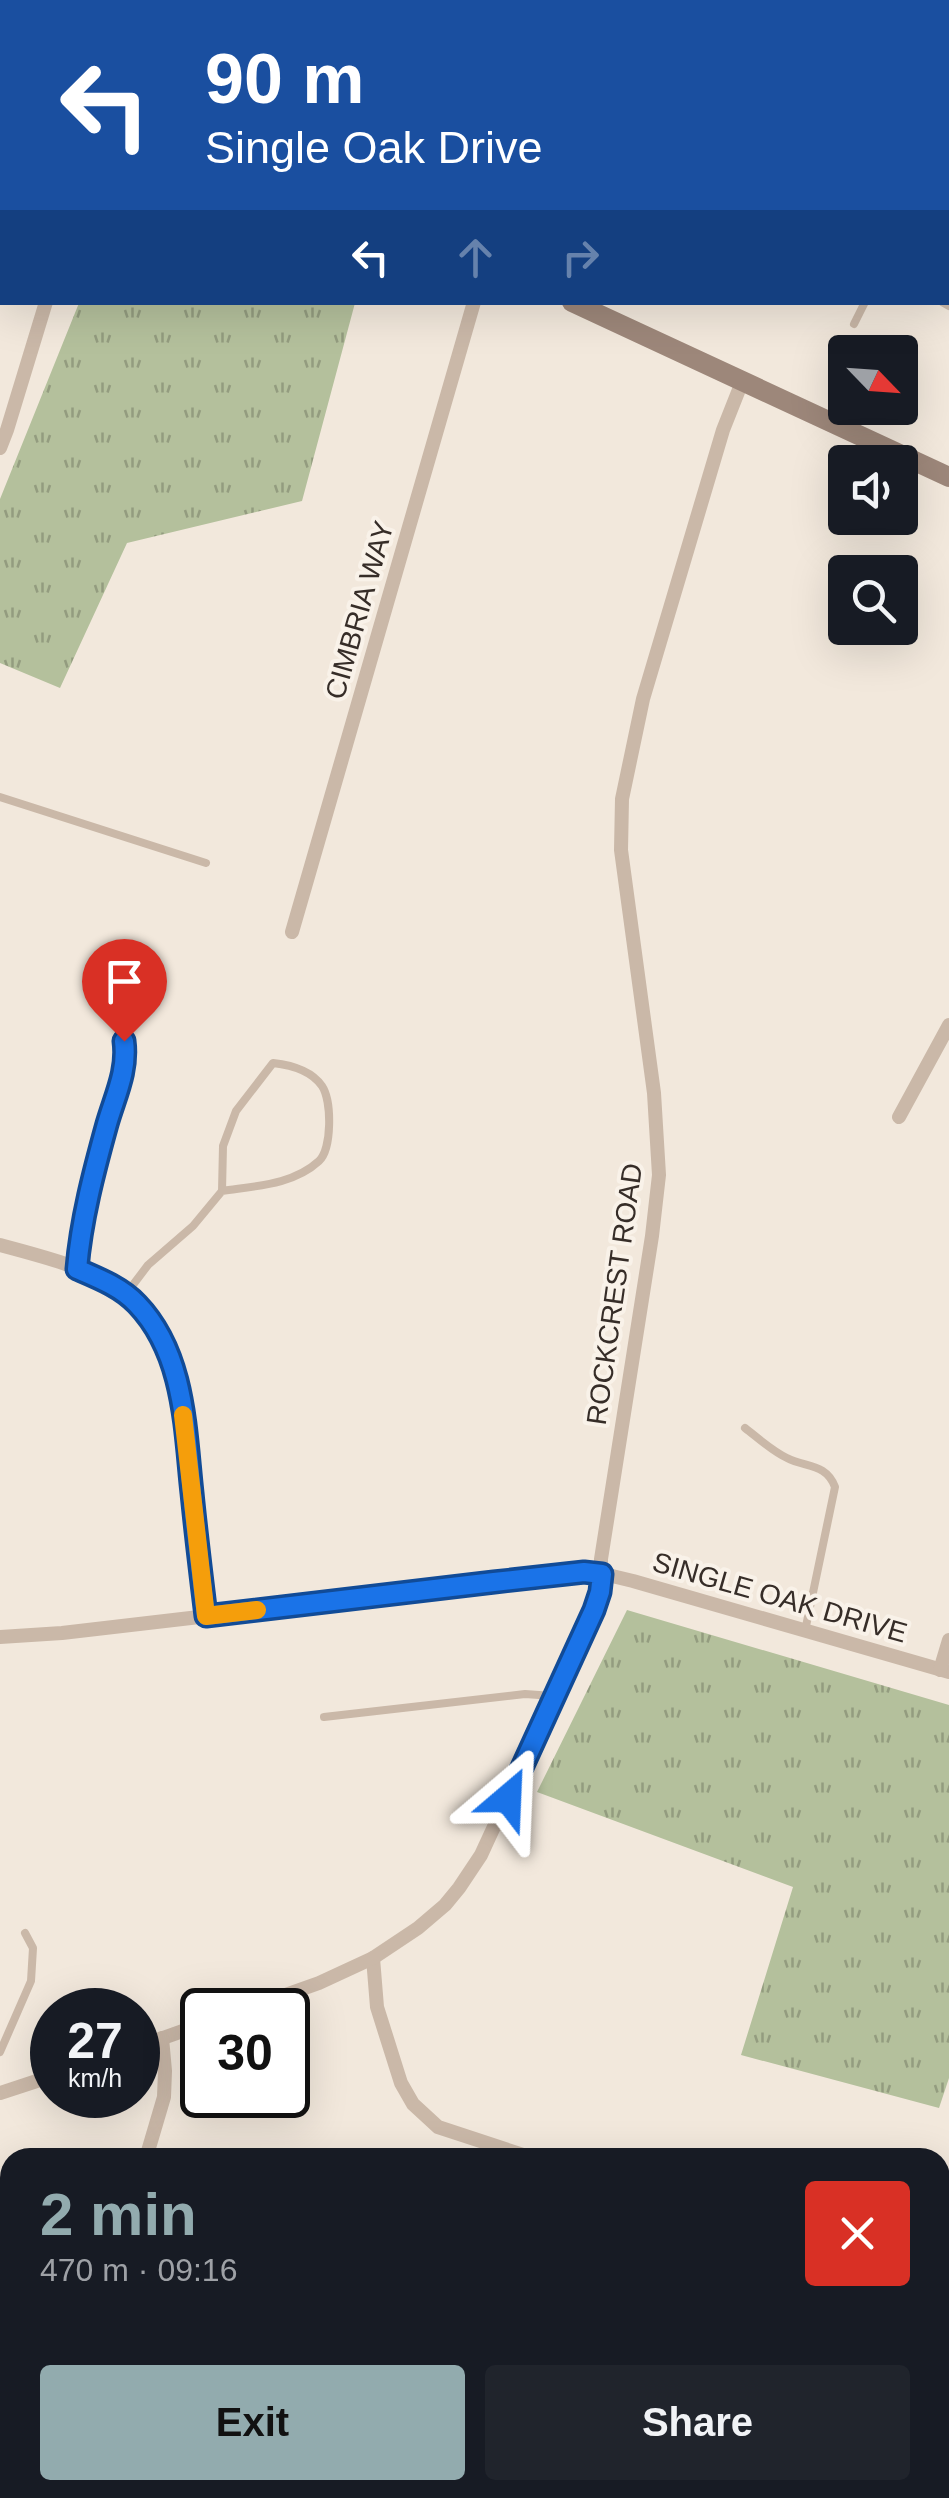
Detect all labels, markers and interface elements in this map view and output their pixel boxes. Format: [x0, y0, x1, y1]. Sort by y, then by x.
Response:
icon: left [40, 40, 170, 170]
text: 90 m [205, 40, 365, 118]
text: Single Oak Drive [205, 122, 543, 173]
icon: left [343, 230, 398, 285]
icon: ahead [448, 230, 503, 285]
icon: right [553, 230, 608, 285]
north arrow [828, 335, 918, 425]
map controls [828, 335, 918, 645]
button: sound [828, 445, 918, 535]
street label: CIMBRIA WAY [319, 517, 400, 703]
button: search [828, 555, 918, 645]
pin [82, 939, 167, 1042]
icon: arrive [97, 954, 152, 1009]
street label: ROCKCREST ROAD [581, 1161, 648, 1427]
street label: SINGLE OAK DRIVE [649, 1546, 911, 1649]
position arrow [456, 1746, 560, 1850]
speed limit sign: 30 [180, 1988, 310, 2118]
text: 27 [67, 2013, 123, 2069]
text: km/h [68, 2064, 122, 2092]
text: 2 min [40, 2181, 197, 2248]
button: close [805, 2181, 910, 2286]
text: 470 m · 09:16 [40, 2252, 237, 2288]
button: Exit [40, 2365, 465, 2480]
button: Share [485, 2365, 910, 2480]

